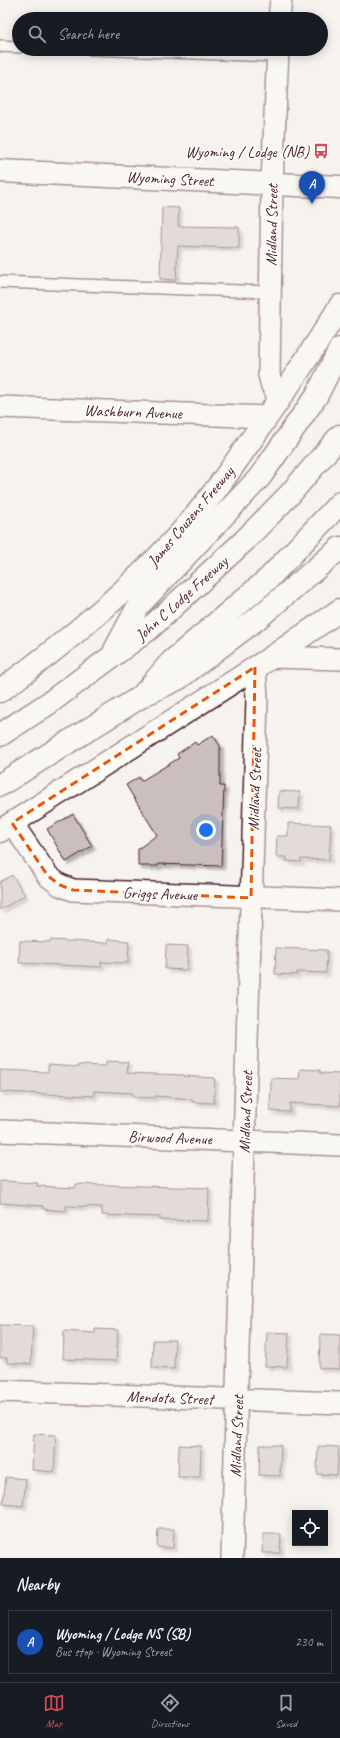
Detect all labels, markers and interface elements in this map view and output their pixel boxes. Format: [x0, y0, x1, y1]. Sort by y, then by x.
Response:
search box [12, 12, 328, 56]
icon: search [26, 23, 48, 45]
text: Search here [58, 25, 119, 44]
place label: Wyoming / Lodge (NB) [186, 142, 310, 162]
bus stop icon: Wyoming / Lodge (NB) [312, 142, 330, 160]
street label: Wyoming Street [126, 167, 216, 191]
pin: A [299, 171, 325, 204]
street label: Midland Street [261, 182, 283, 266]
street label: Washburn Avenue [84, 400, 184, 424]
street label: James Couzens Freeway [142, 461, 240, 572]
street label: John C Lodge Freeway [131, 551, 233, 646]
street label: Midland Street [244, 746, 266, 830]
your location [196, 820, 216, 840]
street label: Griggs Avenue [123, 883, 199, 905]
street label: Midland Street [235, 1069, 257, 1153]
street label: Birwood Avenue [128, 1127, 214, 1150]
street label: Mendota Street [126, 1386, 216, 1410]
street label: Midland Street [226, 1393, 248, 1477]
map controls [292, 1510, 328, 1546]
button: locate [292, 1510, 328, 1546]
text: Nearby [16, 1574, 59, 1595]
text: Wyoming / Lodge NS (SB) [55, 1625, 190, 1644]
text: A [27, 1634, 33, 1650]
text: 230 m [295, 1634, 323, 1650]
text: Bus stop · Wyoming Street [55, 1644, 172, 1660]
tab: Map [43, 1692, 65, 1730]
tab: Directions [151, 1692, 189, 1730]
tab: Saved [275, 1692, 297, 1730]

